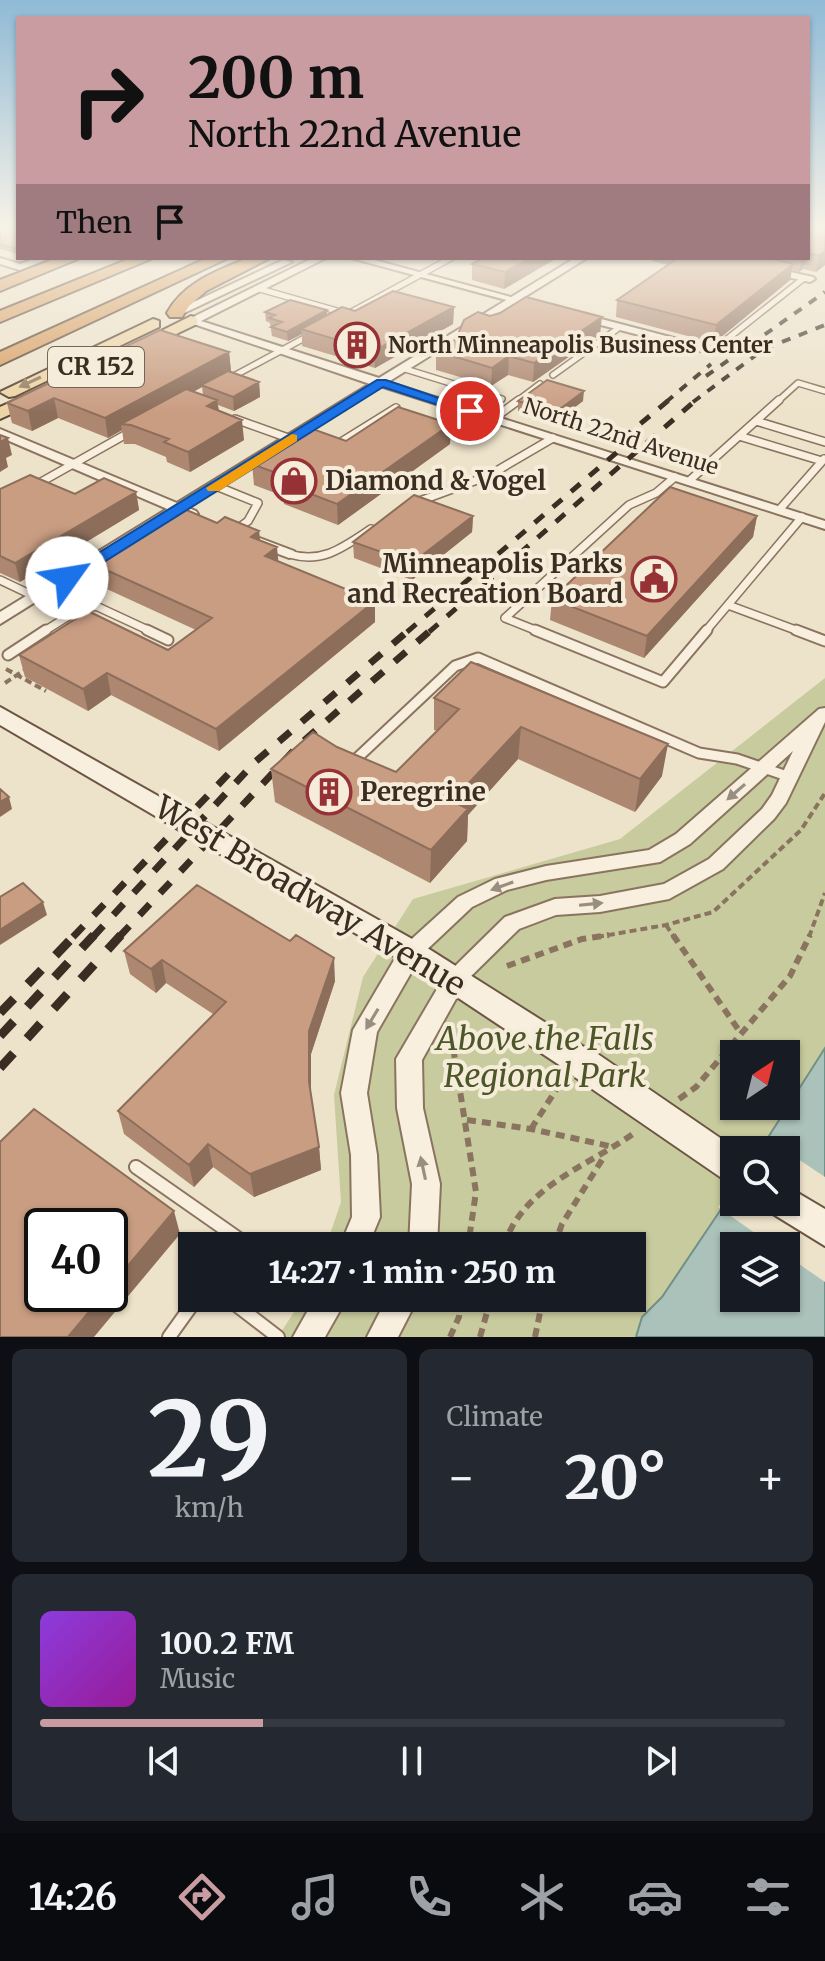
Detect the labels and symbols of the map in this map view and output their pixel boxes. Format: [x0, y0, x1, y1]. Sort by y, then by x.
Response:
building icon: North Minneapolis Business Center [333, 321, 381, 369]
place label: North Minneapolis Business Center [388, 331, 773, 359]
road number: CR 152 [48, 347, 144, 387]
one-way arrow [18, 375, 41, 389]
pin [436, 377, 504, 445]
street label: North 22nd Avenue [520, 391, 722, 481]
shop icon: Diamond & Vogel [270, 457, 318, 505]
place label: Diamond & Vogel [325, 464, 546, 497]
position arrow [25, 536, 109, 620]
place label: Minneapolis Parks and Recreation Board [347, 547, 623, 610]
public building icon: Minneapolis Parks and Recreation Board [630, 555, 678, 603]
building icon: Peregrine [305, 768, 353, 816]
place label: Peregrine [360, 775, 486, 808]
one-way arrow [727, 783, 747, 800]
street label: West Broadway Avenue [146, 787, 473, 1005]
one-way arrow [490, 880, 514, 892]
one-way arrow [579, 898, 604, 911]
one-way arrow [365, 1008, 379, 1030]
park label: Above the Falls Regional Park [433, 1019, 654, 1096]
north arrow [720, 1040, 800, 1120]
one-way arrow [416, 1156, 429, 1181]
speed limit sign: 40 [24, 1208, 128, 1312]

